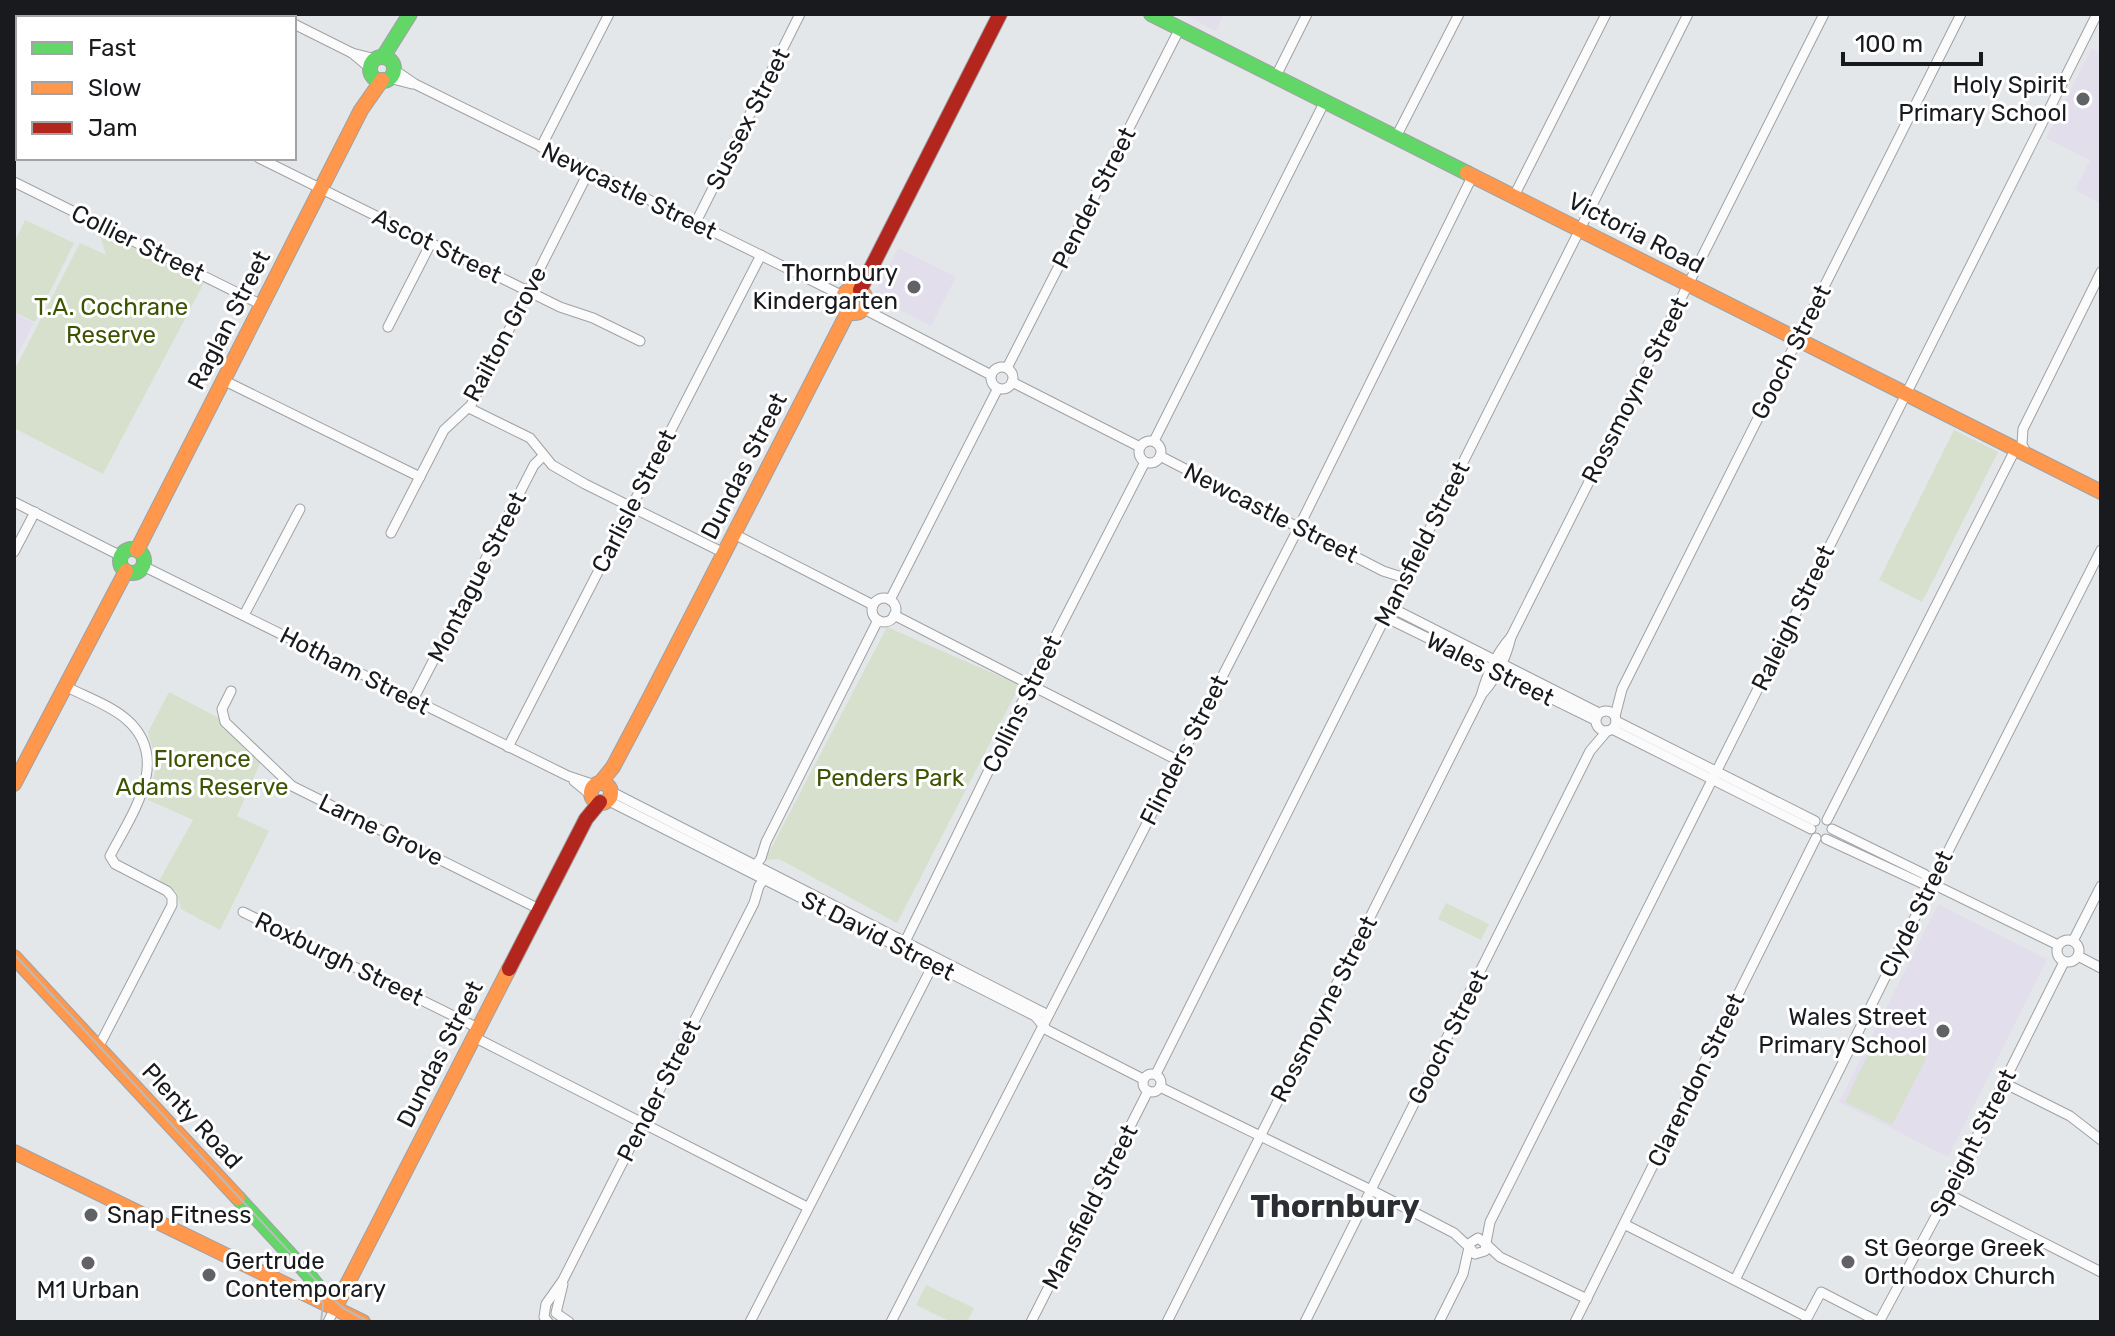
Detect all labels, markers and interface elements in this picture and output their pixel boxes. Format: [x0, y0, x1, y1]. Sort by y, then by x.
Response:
legend [16, 16, 296, 160]
scale bar [1843, 16, 1981, 66]
text: 100 m [1855, 30, 1923, 58]
text: Fast [88, 34, 136, 62]
street label: Sussex Street [700, 43, 796, 195]
place label: Holy Spirit Primary School [1898, 71, 2067, 127]
text: Slow [88, 74, 141, 102]
marker: Holy Spirit Primary School [2074, 90, 2092, 108]
text: Jam [88, 114, 138, 142]
street label: Pender Street [1046, 123, 1142, 273]
street label: Newcastle Street [537, 136, 721, 246]
street label: Victoria Road [1563, 187, 1709, 279]
street label: Collier Street [67, 199, 209, 287]
street label: Ascot Street [368, 203, 506, 289]
street label: Raglan Street [182, 246, 276, 394]
place label: Thornbury Kindergarten [753, 259, 898, 315]
street label: Railton Grove [458, 262, 552, 406]
marker: Thornbury Kindergarten [905, 278, 923, 296]
street label: Gooch Street [1745, 280, 1837, 424]
street label: Rossmoyne Street [1576, 292, 1694, 488]
park label: T.A. Cochrane Reserve [34, 293, 188, 349]
street label: Dundas Street [695, 388, 793, 544]
street label: Carlisle Street [586, 425, 682, 577]
street label: Newcastle Street [1179, 457, 1363, 569]
street label: Mansfield Street [1368, 457, 1476, 631]
street label: Montague Street [422, 487, 532, 667]
street label: Raleigh Street [1746, 541, 1840, 695]
street label: Hotham Street [275, 621, 435, 721]
street label: Wales Street [1422, 626, 1558, 712]
street label: Collins Street [977, 631, 1067, 777]
street label: Flinders Street [1134, 670, 1234, 830]
park label: Florence Adams Reserve [115, 745, 289, 801]
park label: Penders Park [816, 764, 965, 792]
street label: Larne Grove [314, 788, 448, 872]
street label: Clyde Street [1873, 846, 1959, 982]
street label: St David Street [797, 885, 959, 987]
street label: Roxburgh Street [250, 906, 428, 1012]
street label: Rossmoyne Street [1265, 911, 1383, 1107]
street label: Gooch Street [1402, 965, 1494, 1109]
street label: Dundas Street [391, 976, 489, 1132]
street label: Clarendon Street [1642, 989, 1750, 1171]
place label: Wales Street Primary School [1758, 1003, 1927, 1059]
street label: Pender Street [611, 1016, 707, 1166]
marker: Wales Street Primary School [1934, 1022, 1952, 1040]
street label: Plenty Road [136, 1058, 248, 1174]
street label: Speight Street [1924, 1065, 2022, 1221]
street label: Mansfield Street [1036, 1120, 1144, 1294]
district label: Thornbury [1250, 1187, 1420, 1225]
place label: Snap Fitness [107, 1201, 252, 1229]
marker: Snap Fitness [82, 1206, 100, 1224]
place label: St George Greek Orthodox Church [1864, 1234, 2056, 1290]
place label: Gertrude Contemporary [225, 1247, 386, 1303]
marker: St George Greek Orthodox Church [1839, 1253, 1857, 1271]
marker: M1 Urban [79, 1254, 97, 1272]
marker: Gertrude Contemporary [200, 1266, 218, 1284]
place label: M1 Urban [36, 1276, 140, 1304]

